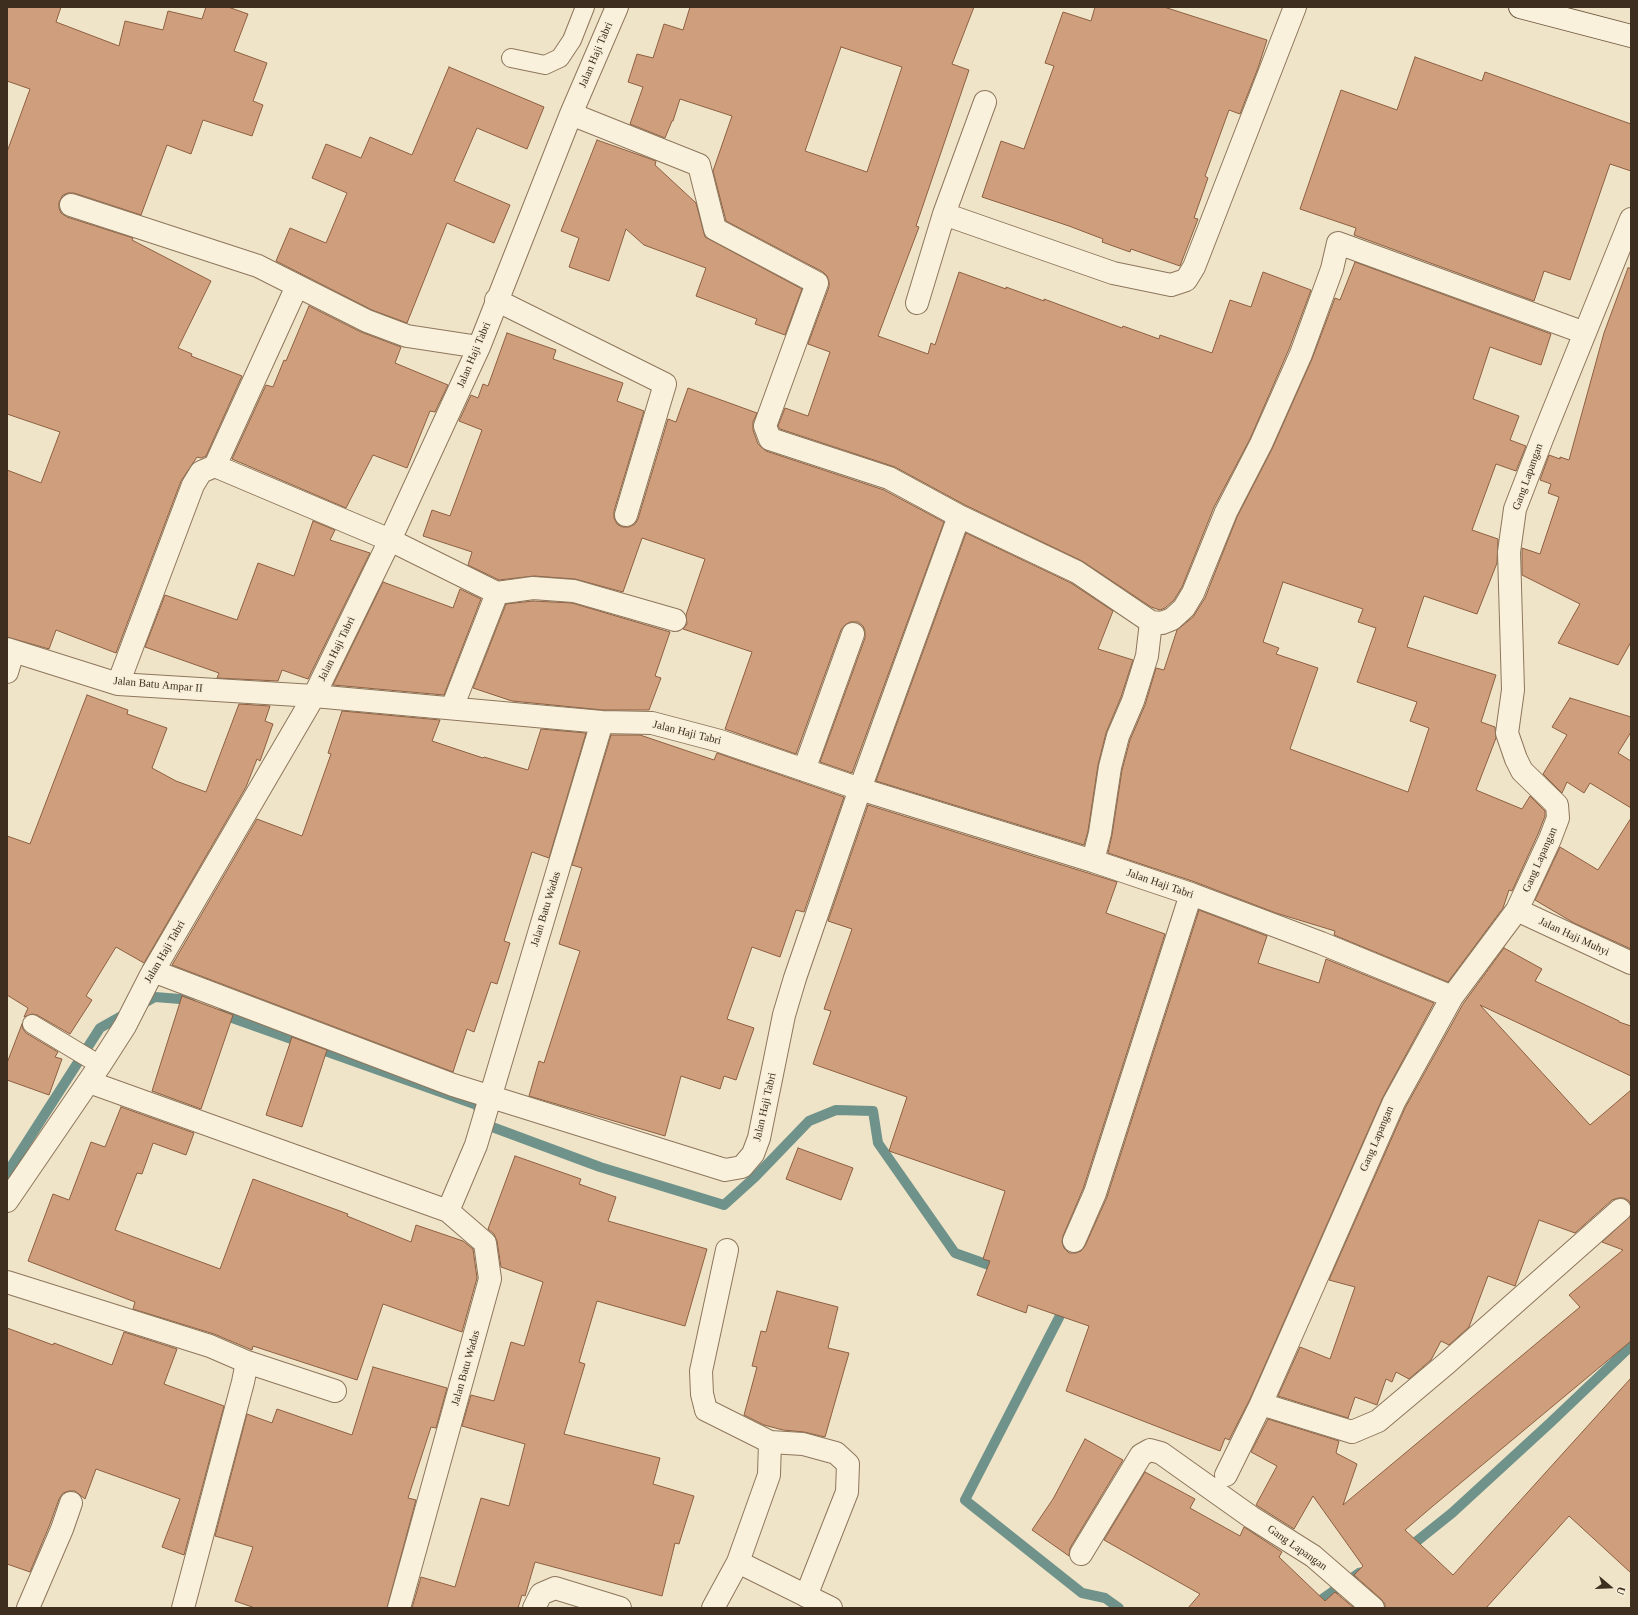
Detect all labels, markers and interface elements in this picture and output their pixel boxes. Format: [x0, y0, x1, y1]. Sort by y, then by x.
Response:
street label: Jalan Haji Tabri [576, 20, 616, 90]
street label: Jalan Haji Tabri [454, 320, 494, 390]
street label: Gang Lapangan [1510, 442, 1546, 512]
street label: Jalan Haji Tabri [316, 615, 358, 683]
street label: Jalan Batu Ampar II [113, 675, 203, 695]
street label: Jalan Haji Tabri [651, 718, 723, 748]
street label: Gang Lapangan [1520, 825, 1560, 895]
street label: Jalan Haji Tabri [1125, 866, 1195, 902]
street label: Jalan Batu Wadas [528, 870, 564, 948]
street label: Jalan Haji Muhyi [1537, 915, 1611, 959]
street label: Jalan Haji Tabri [142, 918, 188, 986]
street label: Jalan Haji Tabri [751, 1071, 779, 1143]
street label: Gang Lapangan [1357, 1104, 1397, 1174]
street label: Jalan Batu Wadas [449, 1329, 483, 1407]
street label: Gang Lapangan [1265, 1523, 1329, 1573]
north arrow [1590, 1567, 1630, 1607]
text: U [1614, 1585, 1628, 1597]

